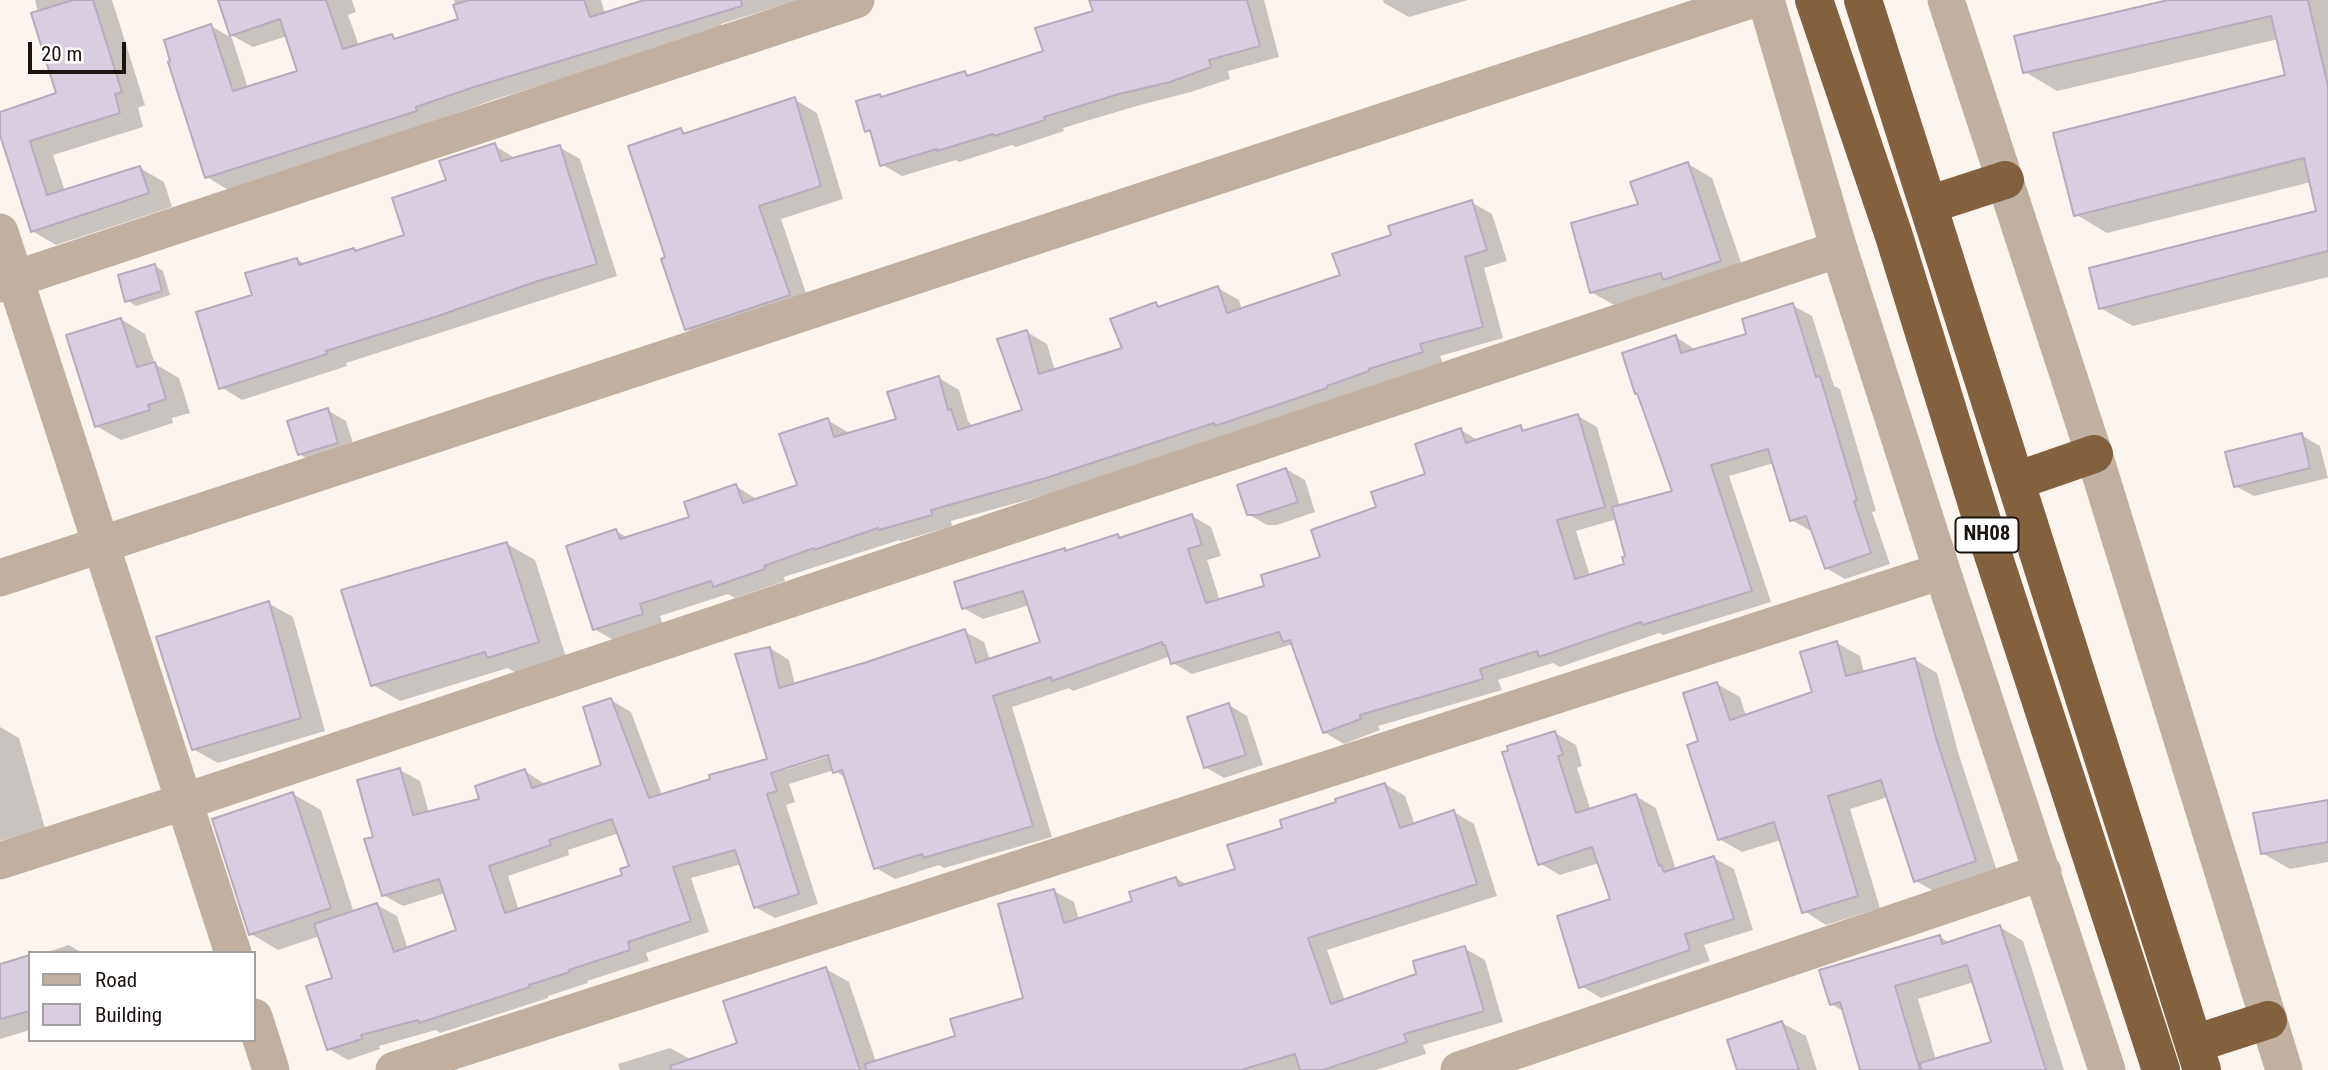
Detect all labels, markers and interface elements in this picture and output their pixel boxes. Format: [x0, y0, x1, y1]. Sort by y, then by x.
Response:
scale bar [32, 28, 130, 72]
text: 20 m [41, 42, 82, 66]
road number: NH08 [1955, 518, 2018, 552]
legend [28, 951, 256, 1042]
text: Road [95, 968, 137, 992]
text: Building [95, 1003, 162, 1027]

